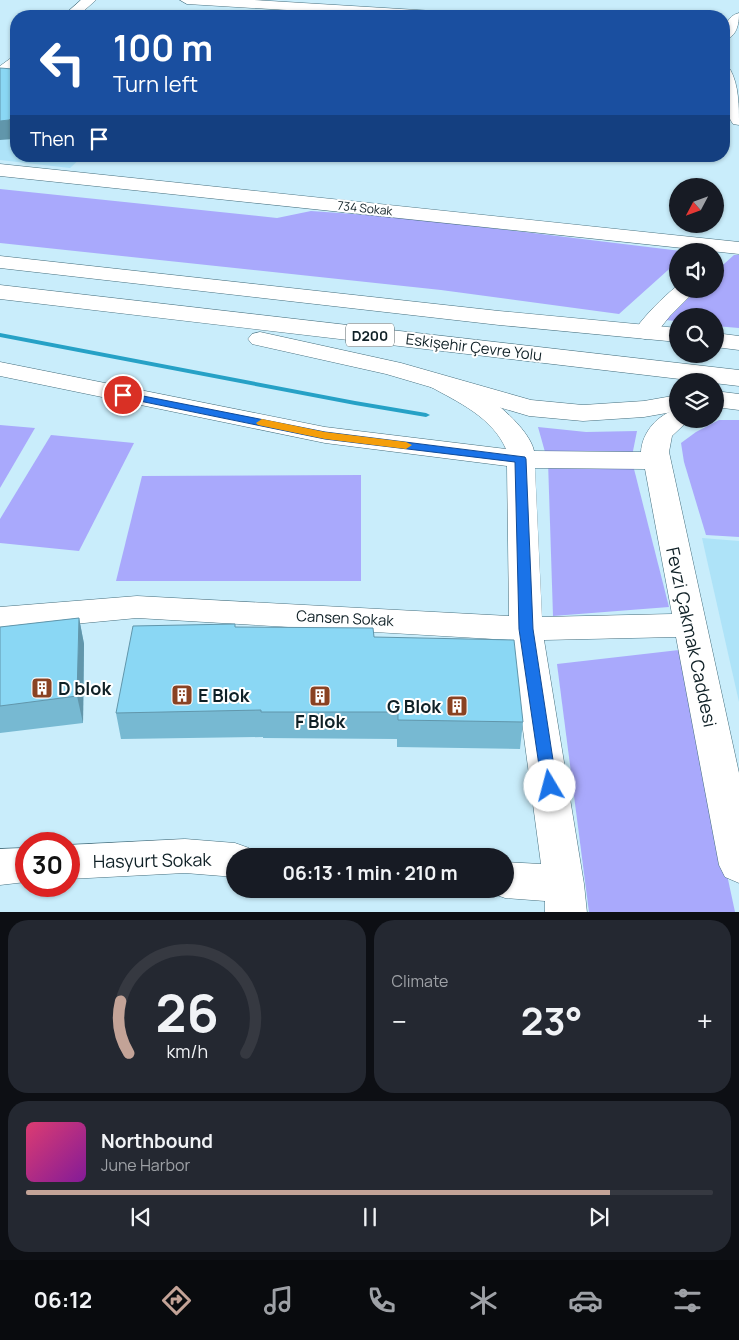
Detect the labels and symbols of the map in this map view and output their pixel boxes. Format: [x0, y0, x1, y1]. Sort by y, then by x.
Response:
north arrow [669, 178, 724, 232]
street label: 734 Sokak [337, 197, 394, 219]
road number: D200 [346, 324, 394, 346]
street label: Eskişehir Çevre Yolu [405, 328, 543, 366]
pin [102, 374, 144, 416]
street label: Fevzi Çakmak Caddesi [661, 545, 723, 729]
street label: Cansen Sokak [296, 605, 395, 631]
building icon: D blok [30, 676, 54, 700]
place label: D blok [58, 676, 112, 700]
building icon: E Blok [170, 683, 194, 707]
place label: E Blok [198, 683, 251, 707]
building icon: F Blok [308, 684, 332, 708]
place label: G Blok [387, 694, 442, 718]
building icon: G Blok [445, 694, 469, 718]
place label: F Blok [295, 709, 346, 733]
position arrow [523, 759, 575, 811]
speed limit sign: 30 [15, 832, 80, 897]
street label: Hasyurt Sokak [93, 847, 213, 873]

